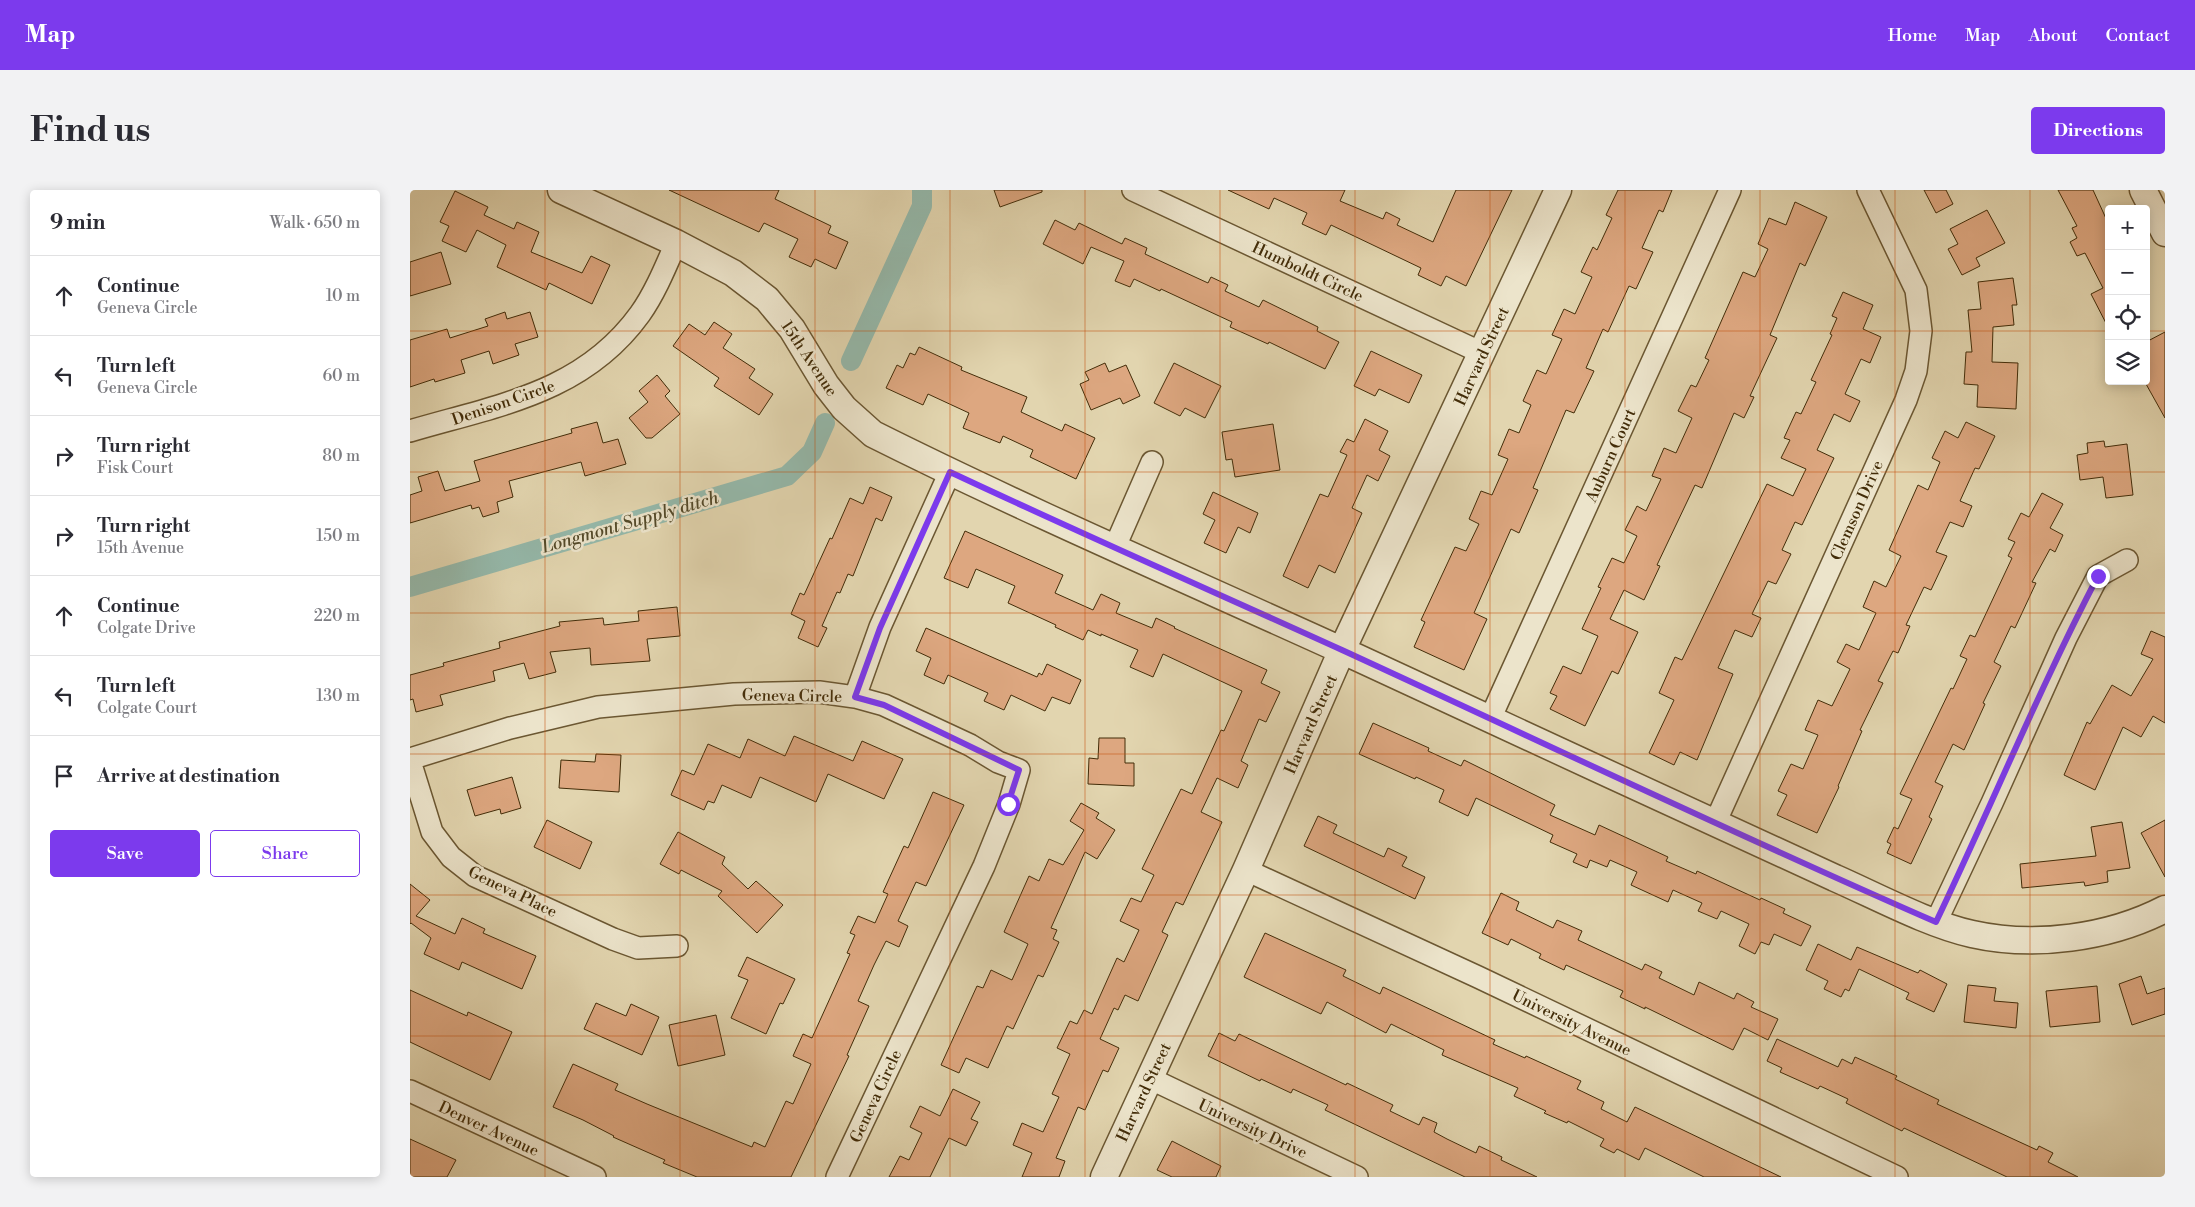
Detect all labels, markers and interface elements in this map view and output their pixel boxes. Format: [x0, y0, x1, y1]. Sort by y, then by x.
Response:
text: Map [25, 20, 75, 50]
text: Home [1888, 24, 1937, 47]
text: Map [1965, 24, 2001, 47]
text: About [2029, 24, 2078, 47]
text: Contact [2106, 24, 2170, 47]
button: Directions [2031, 107, 2165, 154]
text: Find us [30, 109, 150, 152]
map controls [2105, 205, 2150, 385]
button: + [2105, 205, 2150, 250]
text: 9 min [50, 210, 105, 236]
text: Walk · 650 m [270, 213, 360, 233]
street label: Humboldt Circle [1249, 237, 1366, 306]
button: − [2105, 250, 2150, 295]
text: Continue [97, 274, 180, 298]
icon: ahead [50, 282, 78, 310]
text: 10 m [326, 286, 360, 306]
button: locate [2105, 295, 2150, 340]
text: Geneva Circle [97, 298, 197, 318]
street label: Harvard Street [1450, 303, 1514, 409]
street label: 15th Avenue [777, 317, 842, 400]
button: layers [2105, 340, 2150, 385]
text: Turn left [97, 354, 176, 378]
icon: left [50, 362, 78, 390]
text: 60 m [322, 366, 360, 386]
street label: Denison Circle [449, 376, 558, 430]
text: Geneva Circle [97, 378, 197, 398]
street label: Auburn Court [1581, 405, 1641, 506]
text: Turn right [97, 434, 190, 458]
icon: right [50, 442, 78, 470]
text: 80 m [322, 446, 360, 466]
street label: Clemson Drive [1826, 457, 1888, 564]
text: Fisk Court [97, 458, 173, 478]
water label: Longmont Supply ditch [538, 486, 722, 559]
text: Turn right [97, 514, 190, 538]
icon: right [50, 522, 78, 550]
text: 150 m [316, 526, 360, 546]
text: 15th Avenue [97, 538, 184, 558]
route end [2087, 565, 2110, 588]
text: Continue [97, 594, 180, 618]
icon: ahead [50, 602, 78, 630]
text: 220 m [314, 606, 360, 626]
text: Colgate Drive [97, 618, 196, 638]
street label: Harvard Street [1280, 671, 1342, 777]
text: Turn left [97, 674, 176, 698]
icon: left [50, 682, 78, 710]
street label: Geneva Circle [742, 685, 842, 707]
text: 130 m [316, 686, 360, 706]
text: Colgate Court [97, 698, 197, 718]
icon: arrive [50, 762, 78, 790]
text: Arrive at destination [97, 764, 280, 788]
route start [997, 793, 1020, 816]
button: Save [50, 830, 200, 877]
button: Share [210, 830, 360, 877]
street label: Geneva Place [465, 862, 560, 922]
street label: University Avenue [1509, 985, 1635, 1060]
street label: Harvard Street [1112, 1039, 1176, 1145]
street label: Geneva Circle [846, 1047, 906, 1146]
street label: University Drive [1195, 1095, 1311, 1163]
street label: Denver Avenue [435, 1097, 542, 1161]

